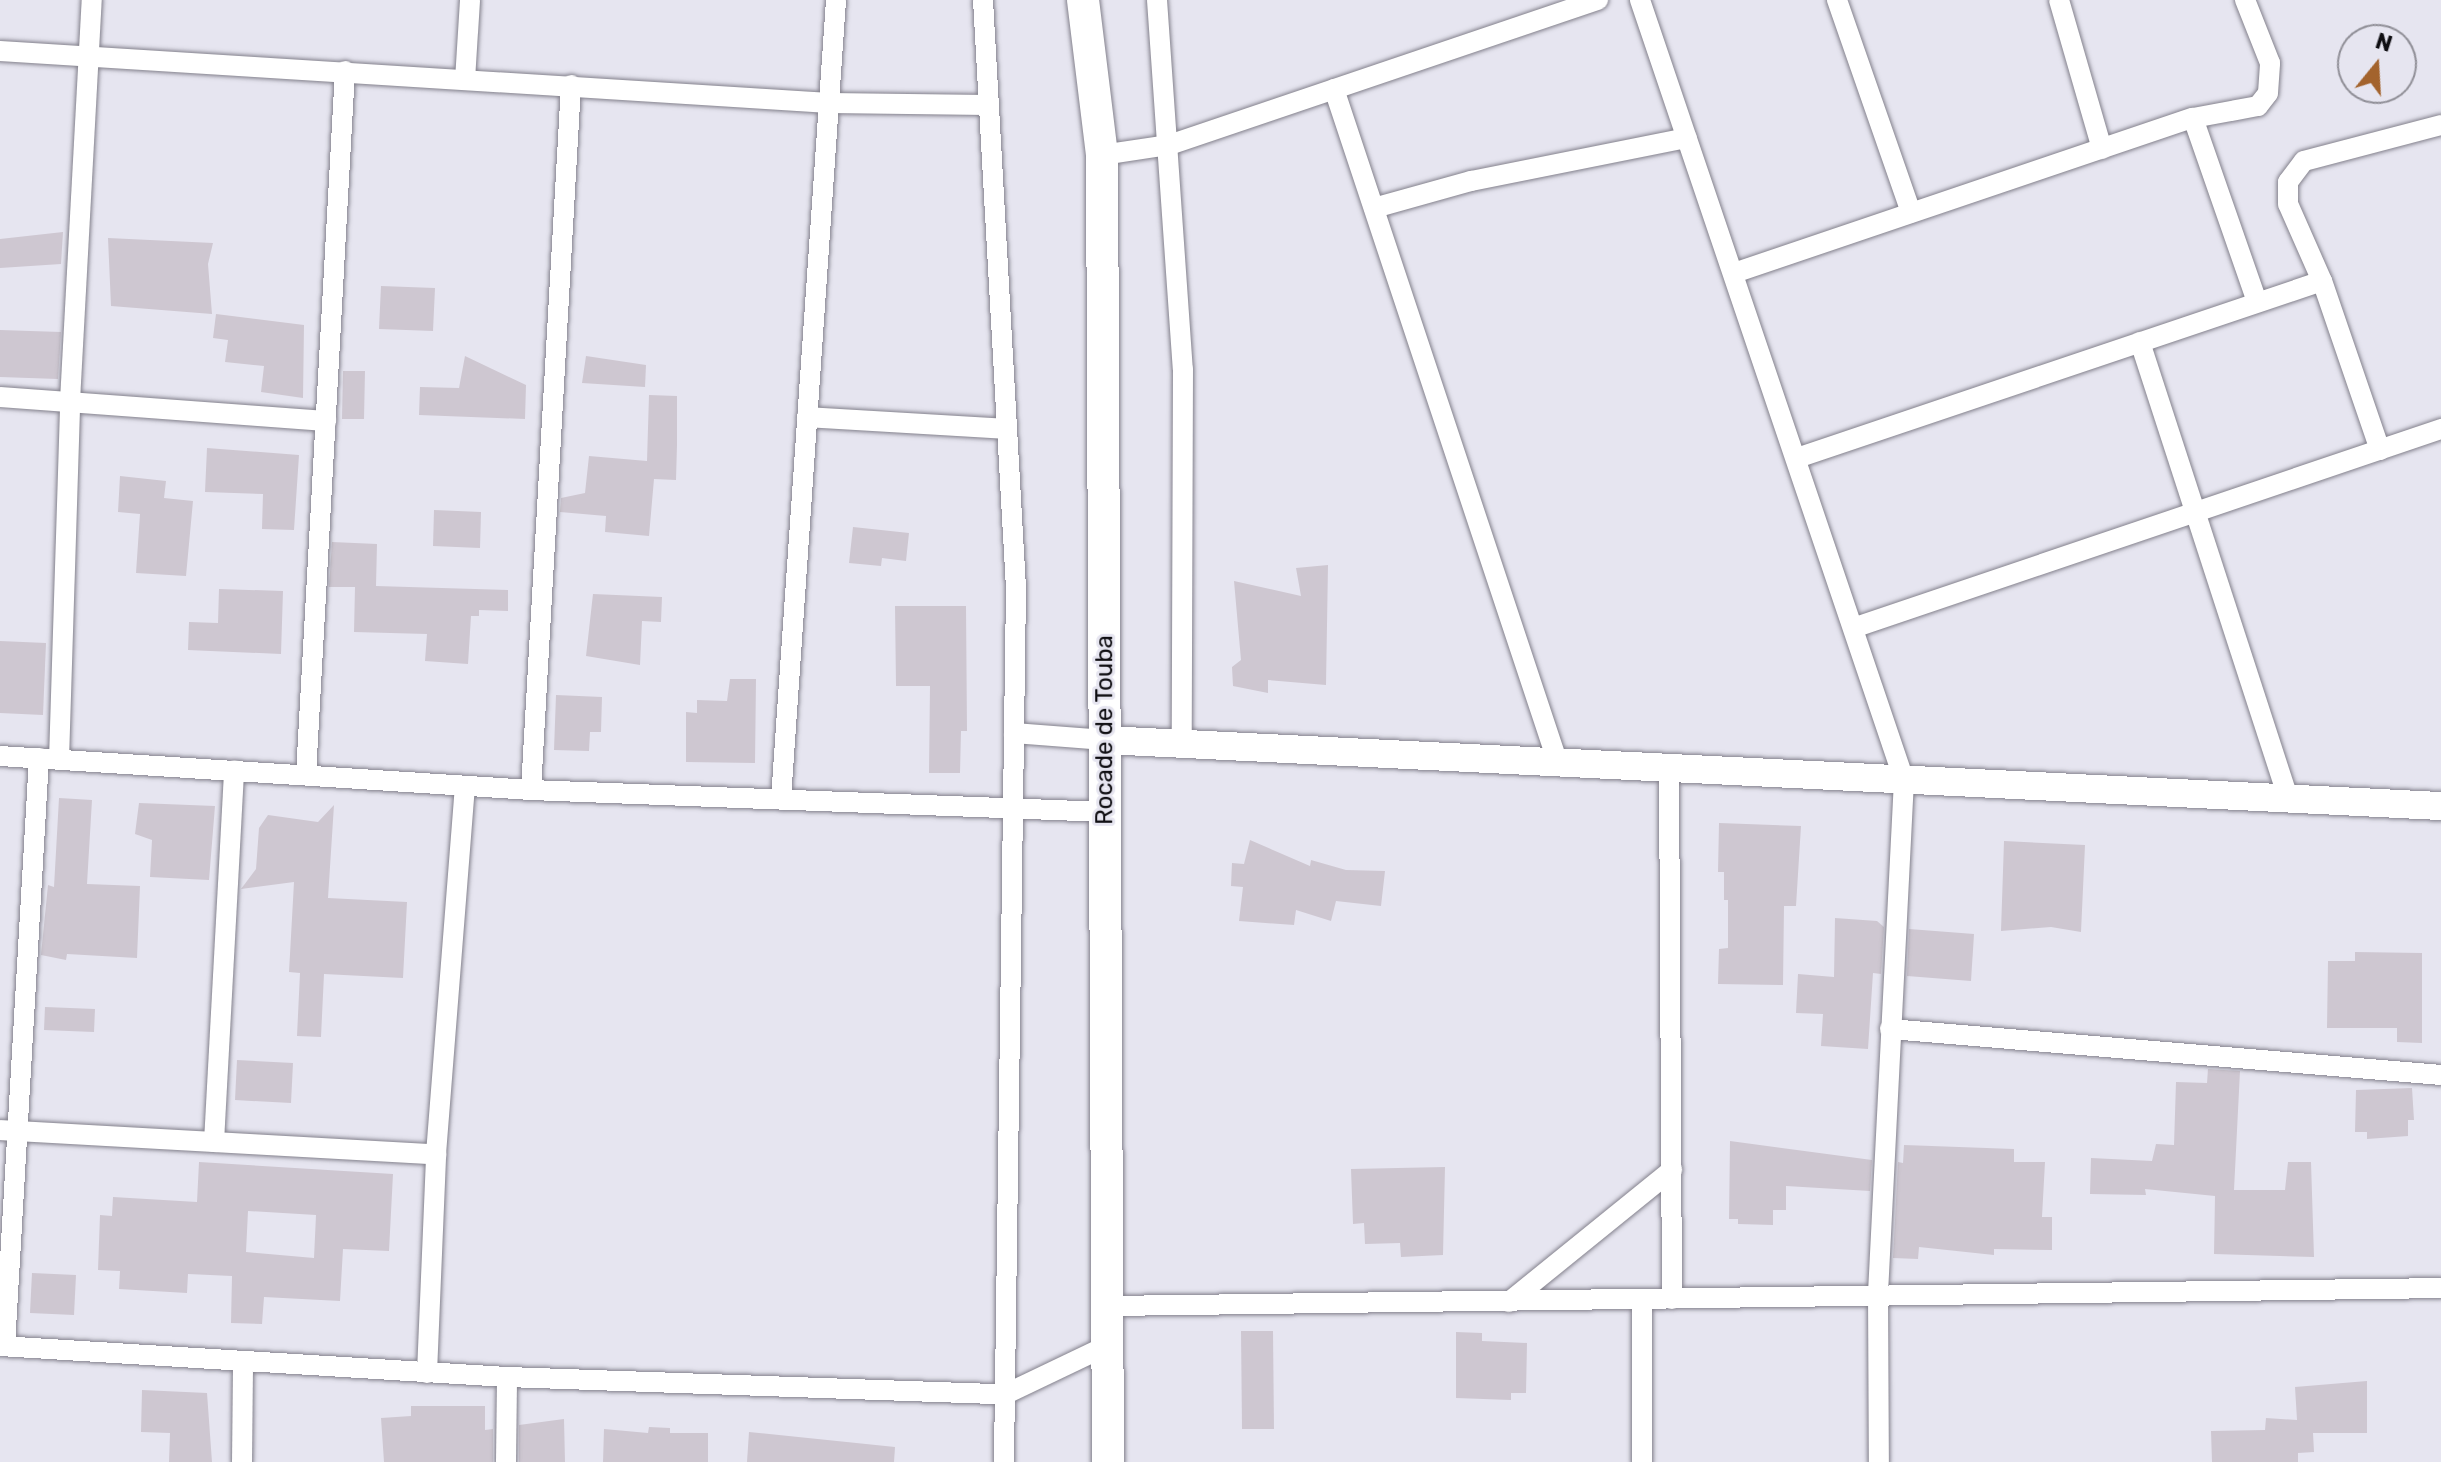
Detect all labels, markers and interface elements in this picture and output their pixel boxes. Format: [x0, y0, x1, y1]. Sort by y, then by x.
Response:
north arrow [2337, 24, 2417, 104]
text: N [2372, 27, 2396, 58]
street label: Rocade de Touba [1091, 635, 1119, 825]

